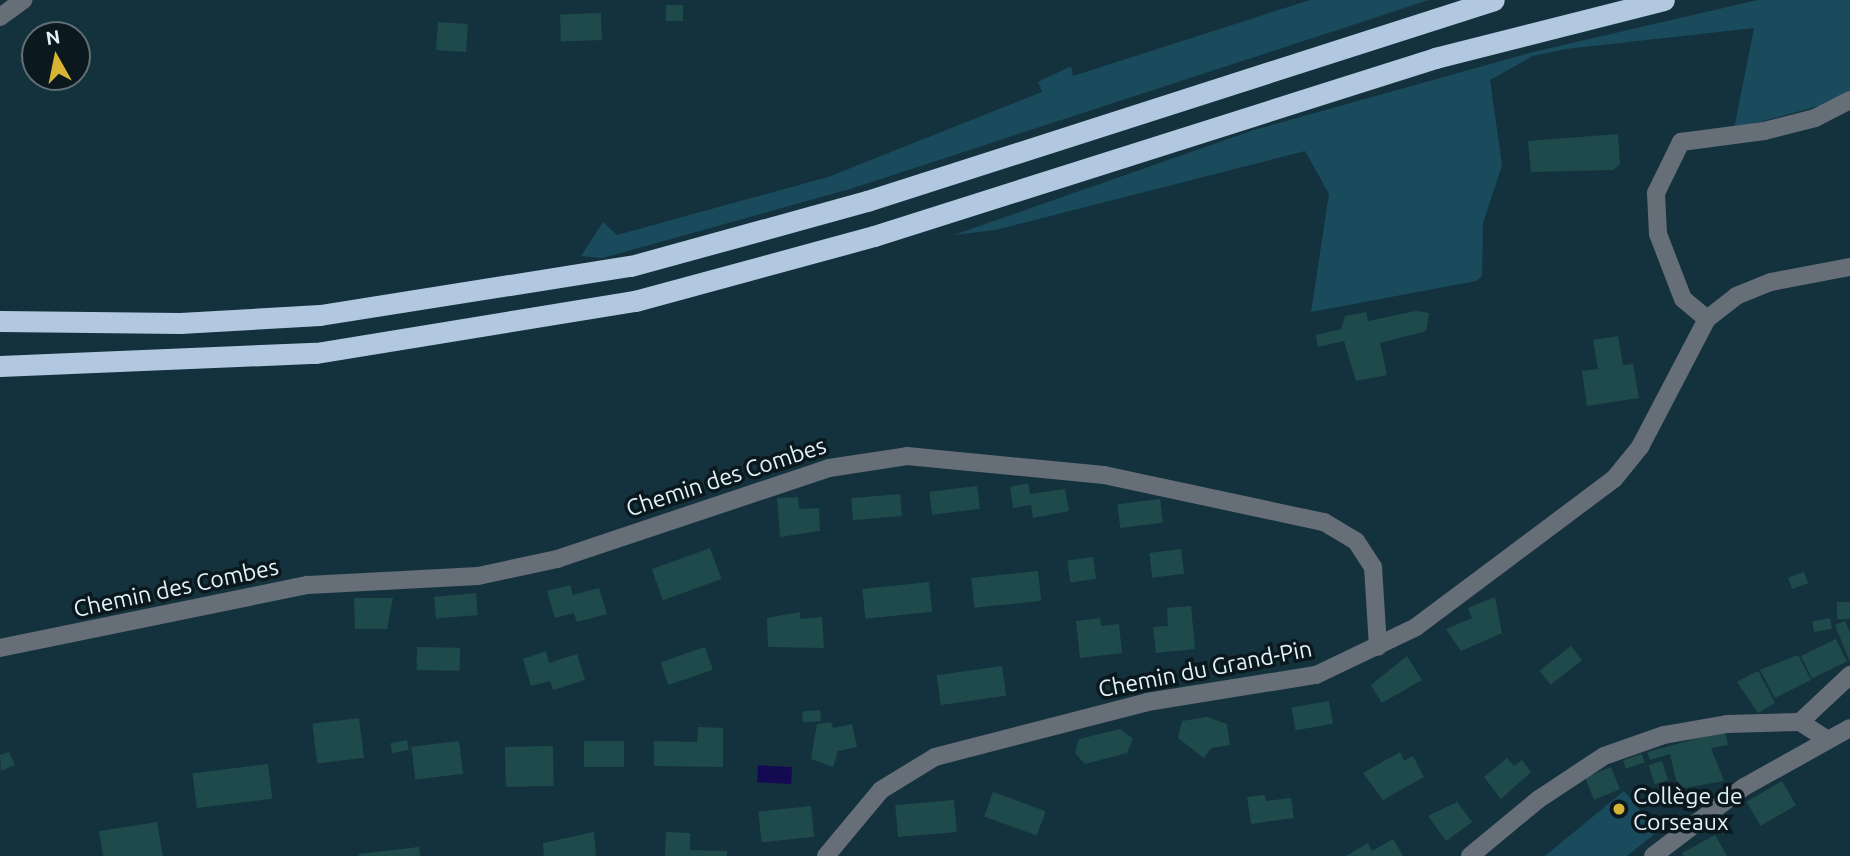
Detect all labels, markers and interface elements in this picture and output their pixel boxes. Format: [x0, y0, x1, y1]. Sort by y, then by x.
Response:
north arrow [21, 21, 91, 91]
text: N [44, 25, 62, 49]
street label: Chemin des Combes [623, 432, 829, 522]
street label: Chemin des Combes [71, 553, 281, 623]
street label: Chemin du Grand-Pin [1096, 635, 1314, 703]
place label: Collège de Corseaux [1633, 782, 1743, 836]
marker: Collège de Corseaux [1611, 801, 1627, 817]

